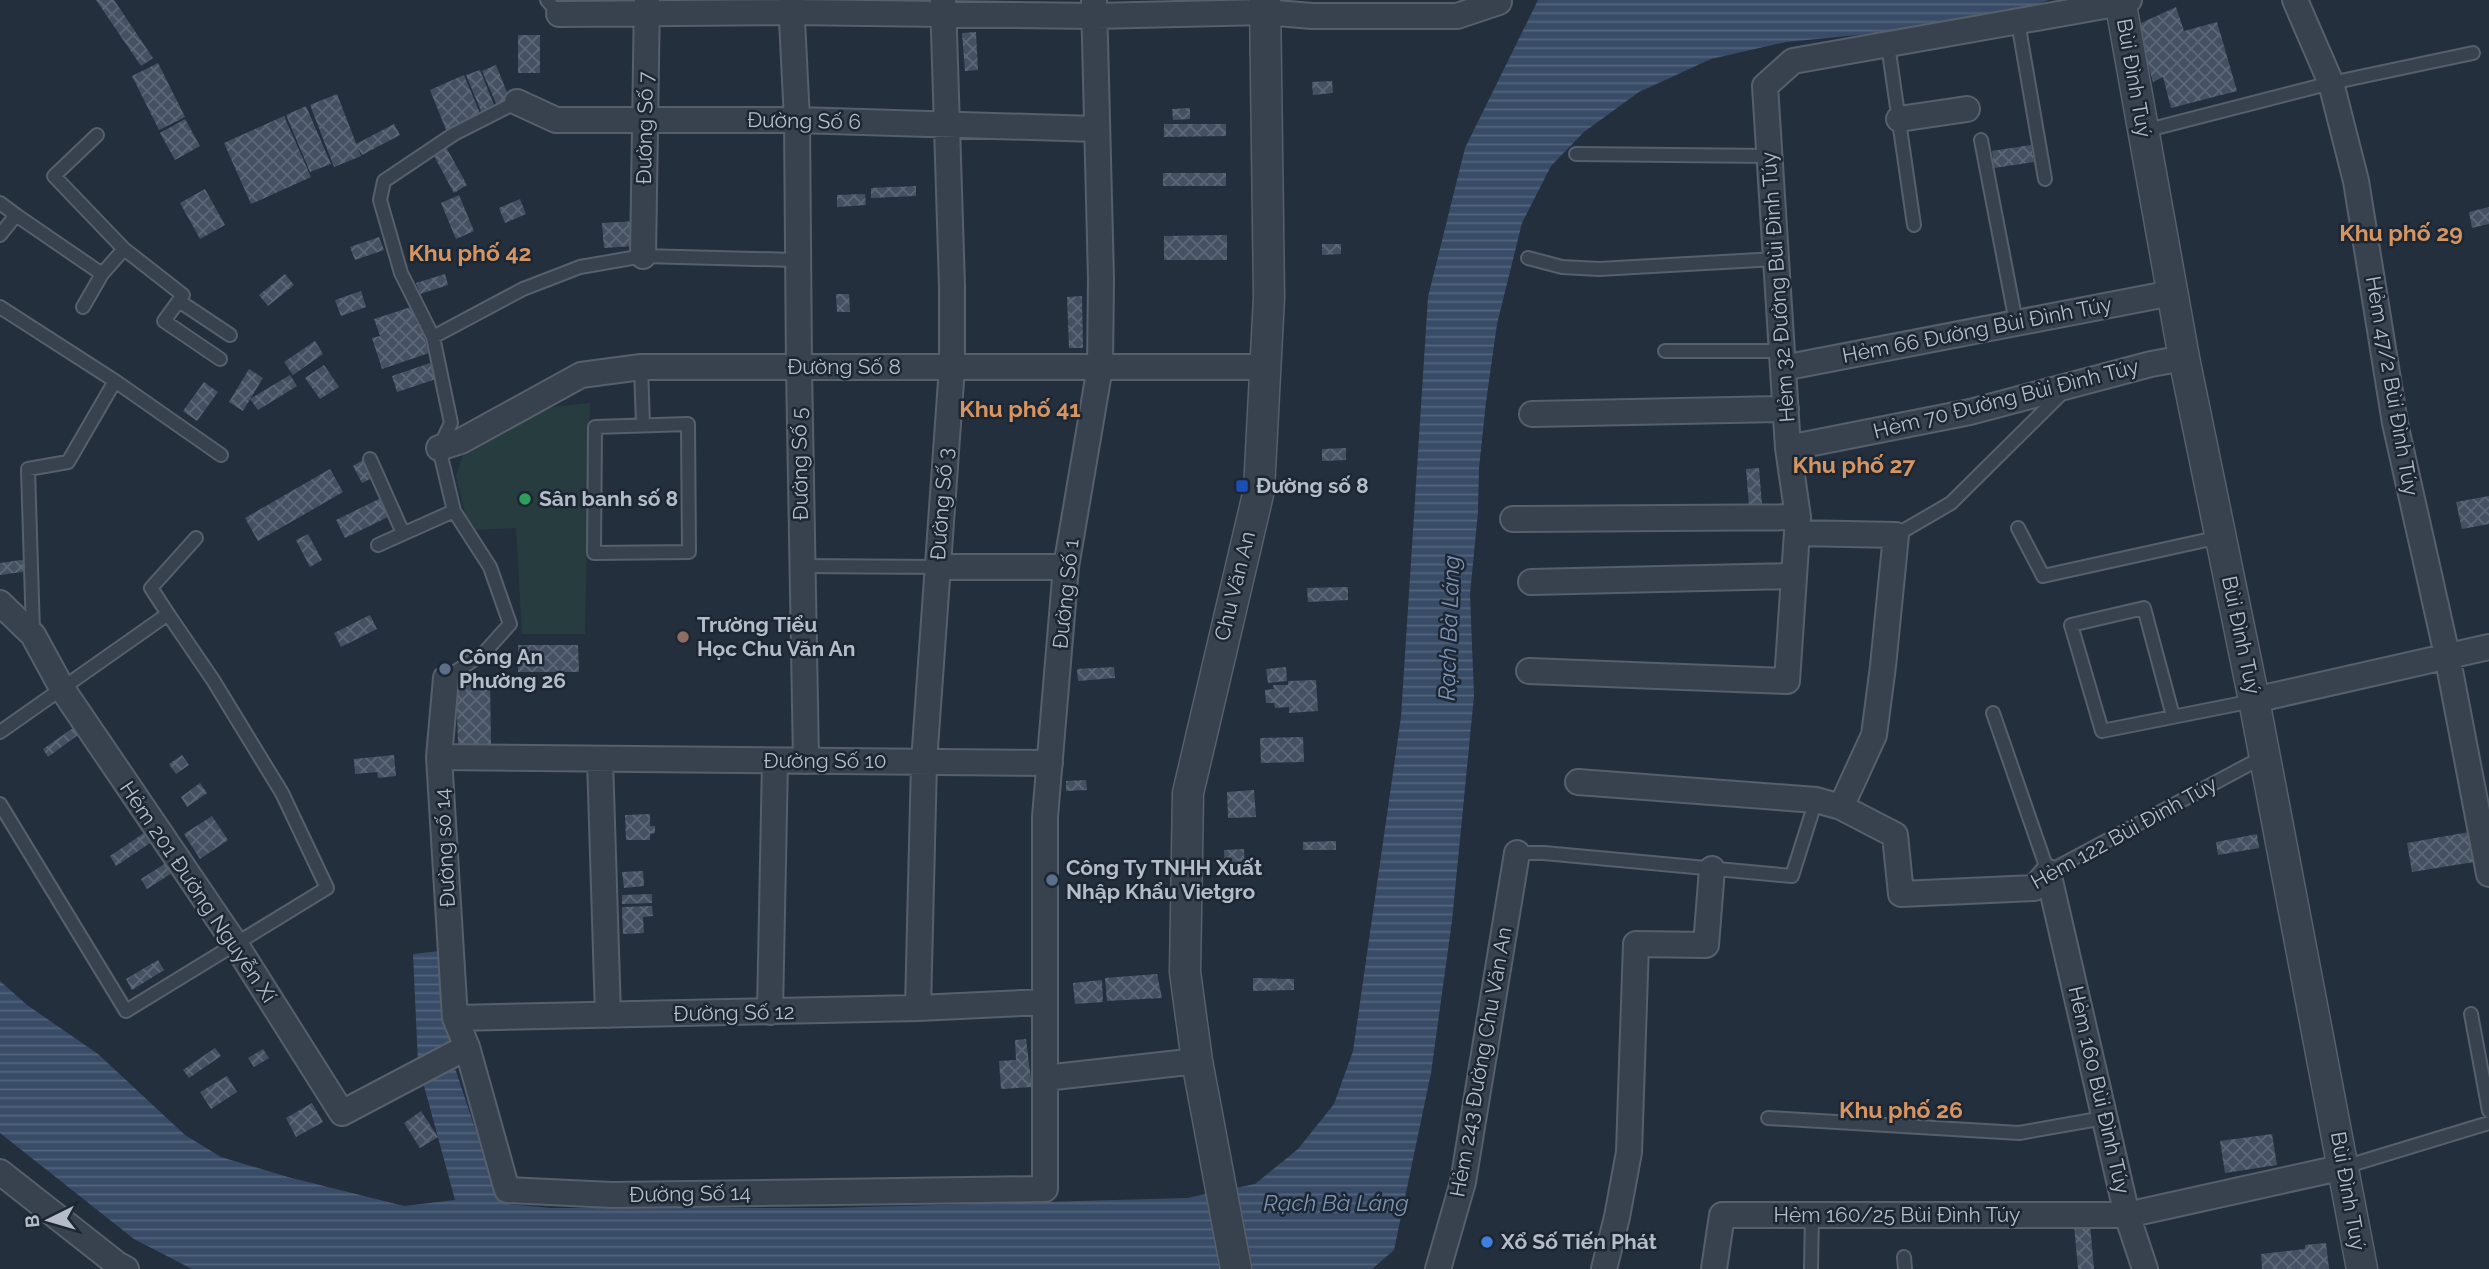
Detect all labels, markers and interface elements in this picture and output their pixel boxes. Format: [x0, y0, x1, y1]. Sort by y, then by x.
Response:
street label: Bùi Đình Tuý [2112, 17, 2157, 139]
street label: Đường Số 7 [631, 71, 658, 184]
street label: Đường Số 6 [747, 107, 861, 134]
street label: Hẻm 32 Đường Bùi Đình Túy [1756, 151, 1799, 423]
district label: Khu phố 29 [2339, 219, 2463, 246]
district label: Khu phố 42 [408, 239, 532, 266]
street label: Hẻm 47/2 Bùi Đình Túy [2361, 274, 2424, 498]
street label: Hẻm 66 Đường Bùi Đình Túy [1840, 291, 2114, 368]
street label: Hẻm 70 Đường Bùi Đình Túy [1871, 353, 2141, 444]
street label: Đường Số 8 [787, 354, 901, 379]
district label: Khu phố 41 [959, 395, 1081, 422]
street label: Đường Số 5 [786, 407, 813, 521]
street label: Đường Số 3 [925, 447, 958, 561]
district label: Khu phố 27 [1793, 451, 1916, 478]
place label: Đường số 8 [1256, 473, 1369, 498]
marker: Đường số 8 [1234, 478, 1250, 494]
place label: Sân banh số 8 [539, 486, 678, 511]
marker: Sân banh số 8 [517, 491, 533, 507]
street label: Chu Văn An [1209, 529, 1260, 643]
street label: Đường Số 1 [1047, 538, 1084, 650]
water label: Rạch Bà Láng [1432, 554, 1465, 701]
street label: Bùi Đình Tuý [2217, 573, 2266, 696]
place label: Trường Tiểu Học Chu Văn An [697, 612, 855, 661]
marker: Trường Tiểu Học Chu Văn An [675, 629, 691, 645]
place label: Công An Phường 26 [459, 644, 566, 693]
marker: Công An Phường 26 [437, 661, 453, 677]
street label: Đường Số 10 [763, 748, 887, 773]
street label: Hẻm 122 Bùi Đình Túy [2026, 771, 2221, 894]
street label: Hẻm 201 Đường Nguyễn Xí [115, 776, 282, 1008]
street label: Đường số 14 [429, 788, 460, 908]
place label: Công Ty TNHH Xuất Nhập Khẩu Vietgro [1066, 855, 1262, 904]
marker: Công Ty TNHH Xuất Nhập Khẩu Vietgro [1044, 872, 1060, 888]
street label: Hẻm 243 Đường Chu Văn An [1444, 925, 1517, 1199]
street label: Hẻm 160 Bùi Đình Túy [2063, 984, 2136, 1196]
street label: Đường Số 12 [673, 999, 795, 1026]
district label: Khu phố 26 [1839, 1096, 1963, 1123]
street label: Bùi Đình Tuý [2326, 1130, 2371, 1252]
street label: Đường Số 14 [629, 1180, 751, 1207]
north arrow [14, 1185, 84, 1255]
water label: Rạch Bà Láng [1263, 1189, 1409, 1216]
street label: Hẻm 160/25 Bùi Đình Túy [1774, 1202, 2021, 1227]
text: B [21, 1214, 44, 1229]
place label: Xổ Số Tiến Phát [1500, 1229, 1657, 1254]
marker: Xổ Số Tiến Phát [1479, 1234, 1495, 1250]

